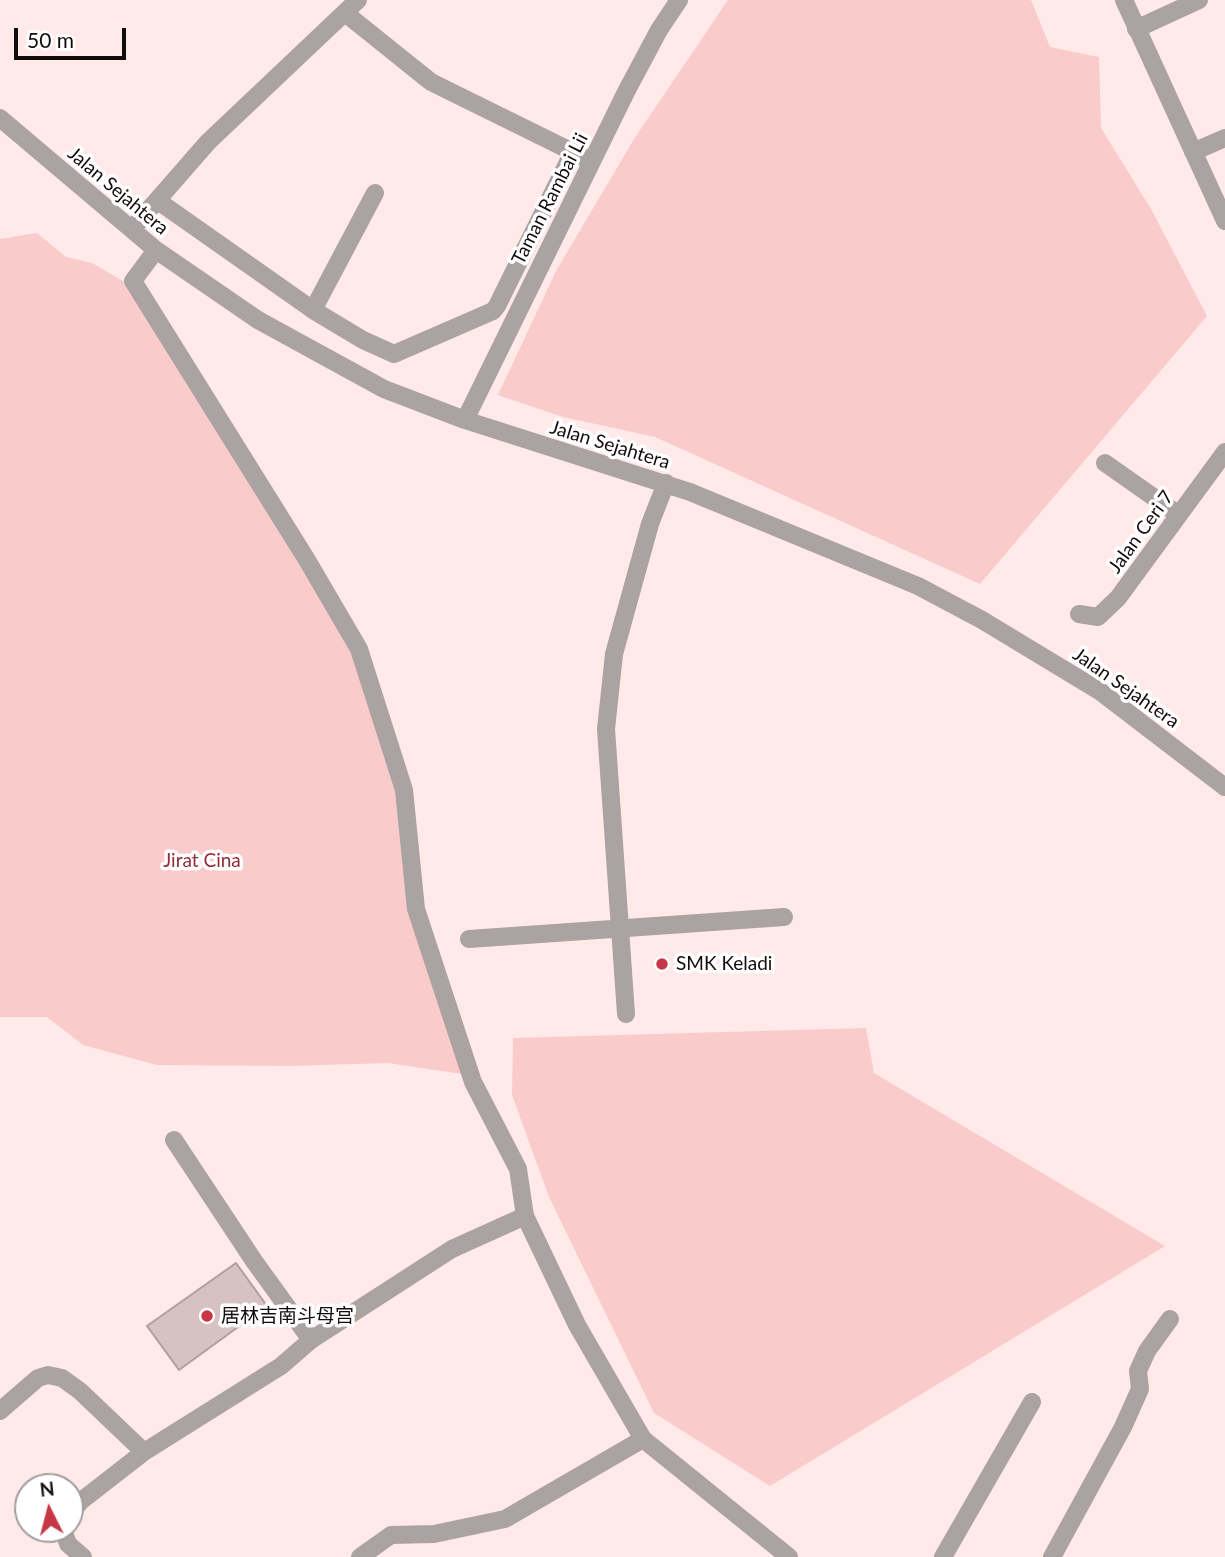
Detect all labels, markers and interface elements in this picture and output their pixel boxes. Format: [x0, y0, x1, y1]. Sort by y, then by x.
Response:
scale bar [18, 14, 130, 58]
text: 50 m [27, 27, 74, 52]
street label: Taman Rambai Lii [507, 130, 593, 268]
street label: Jalan Sejahtera [63, 142, 173, 240]
street label: Jalan Sejahtera [547, 416, 673, 474]
street label: Jalan Ceri 7 [1103, 486, 1179, 578]
street label: Jalan Sejahtera [1069, 643, 1183, 733]
park label: Jirat Cina [163, 850, 241, 872]
place label: SMK Keladi [676, 953, 772, 975]
marker: SMK Keladi [654, 956, 670, 972]
place label: 居林吉南斗母宫 [221, 1305, 354, 1327]
marker: 居林吉南斗母宫 [199, 1308, 215, 1324]
north arrow [14, 1473, 84, 1543]
text: N [38, 1476, 55, 1501]

